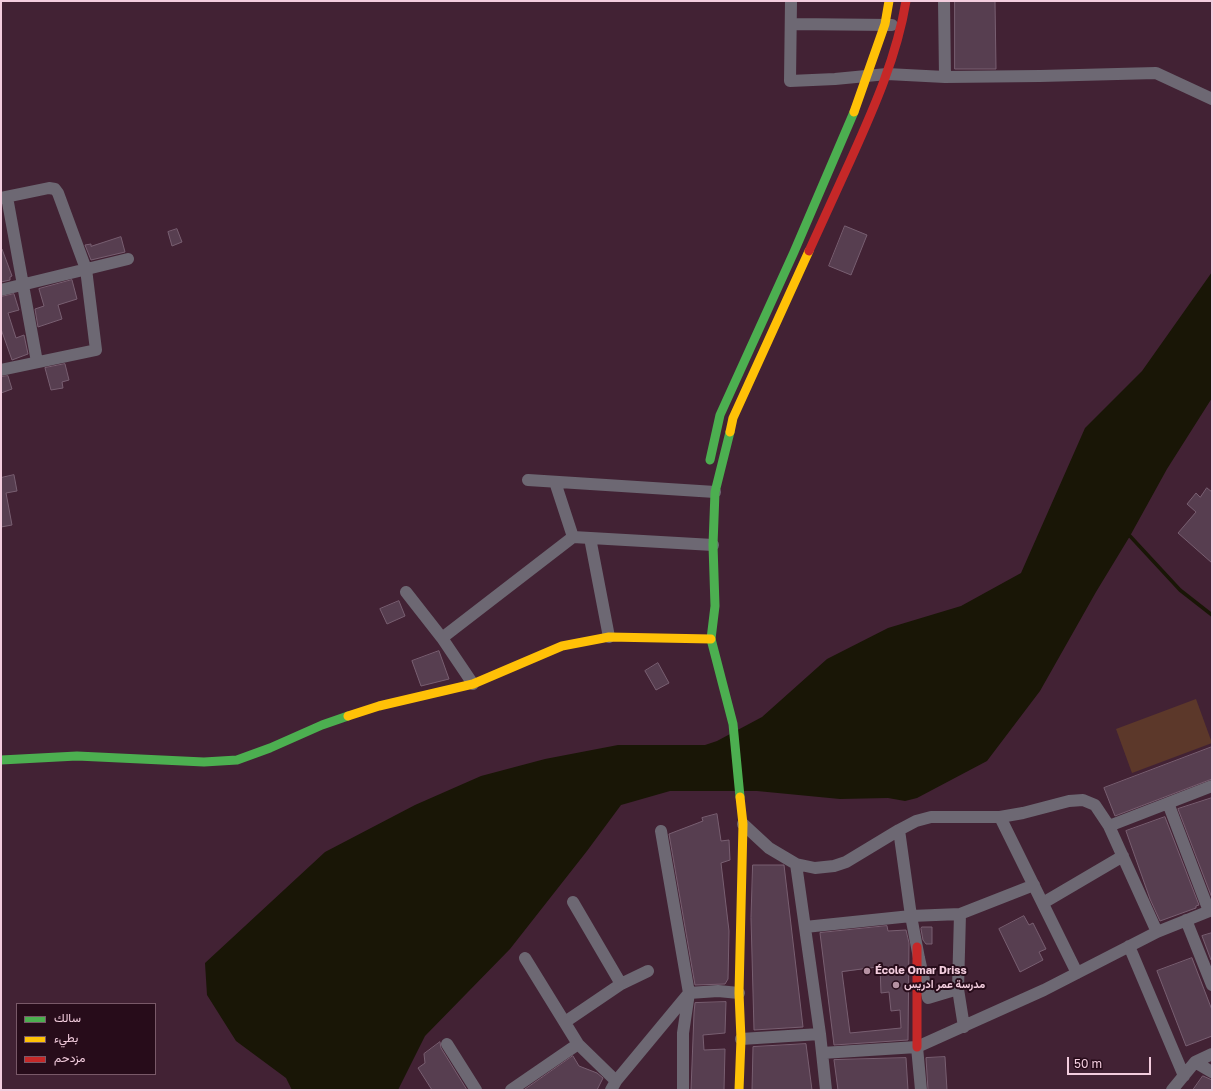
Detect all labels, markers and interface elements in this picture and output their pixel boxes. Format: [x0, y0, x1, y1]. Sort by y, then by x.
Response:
place label: École Omar Driss [875, 964, 967, 978]
marker: École Omar Driss [862, 966, 872, 976]
place label: مدرسة عمر ادريس [904, 978, 985, 992]
marker: مدرسة عمر ادريس [891, 980, 901, 990]
legend [16, 1003, 156, 1075]
text: سالك [54, 1010, 81, 1025]
text: بطيء [54, 1030, 78, 1045]
scale bar [1069, 1049, 1153, 1075]
text: مزدحم [54, 1050, 85, 1065]
text: 50 m [1074, 1056, 1102, 1071]

